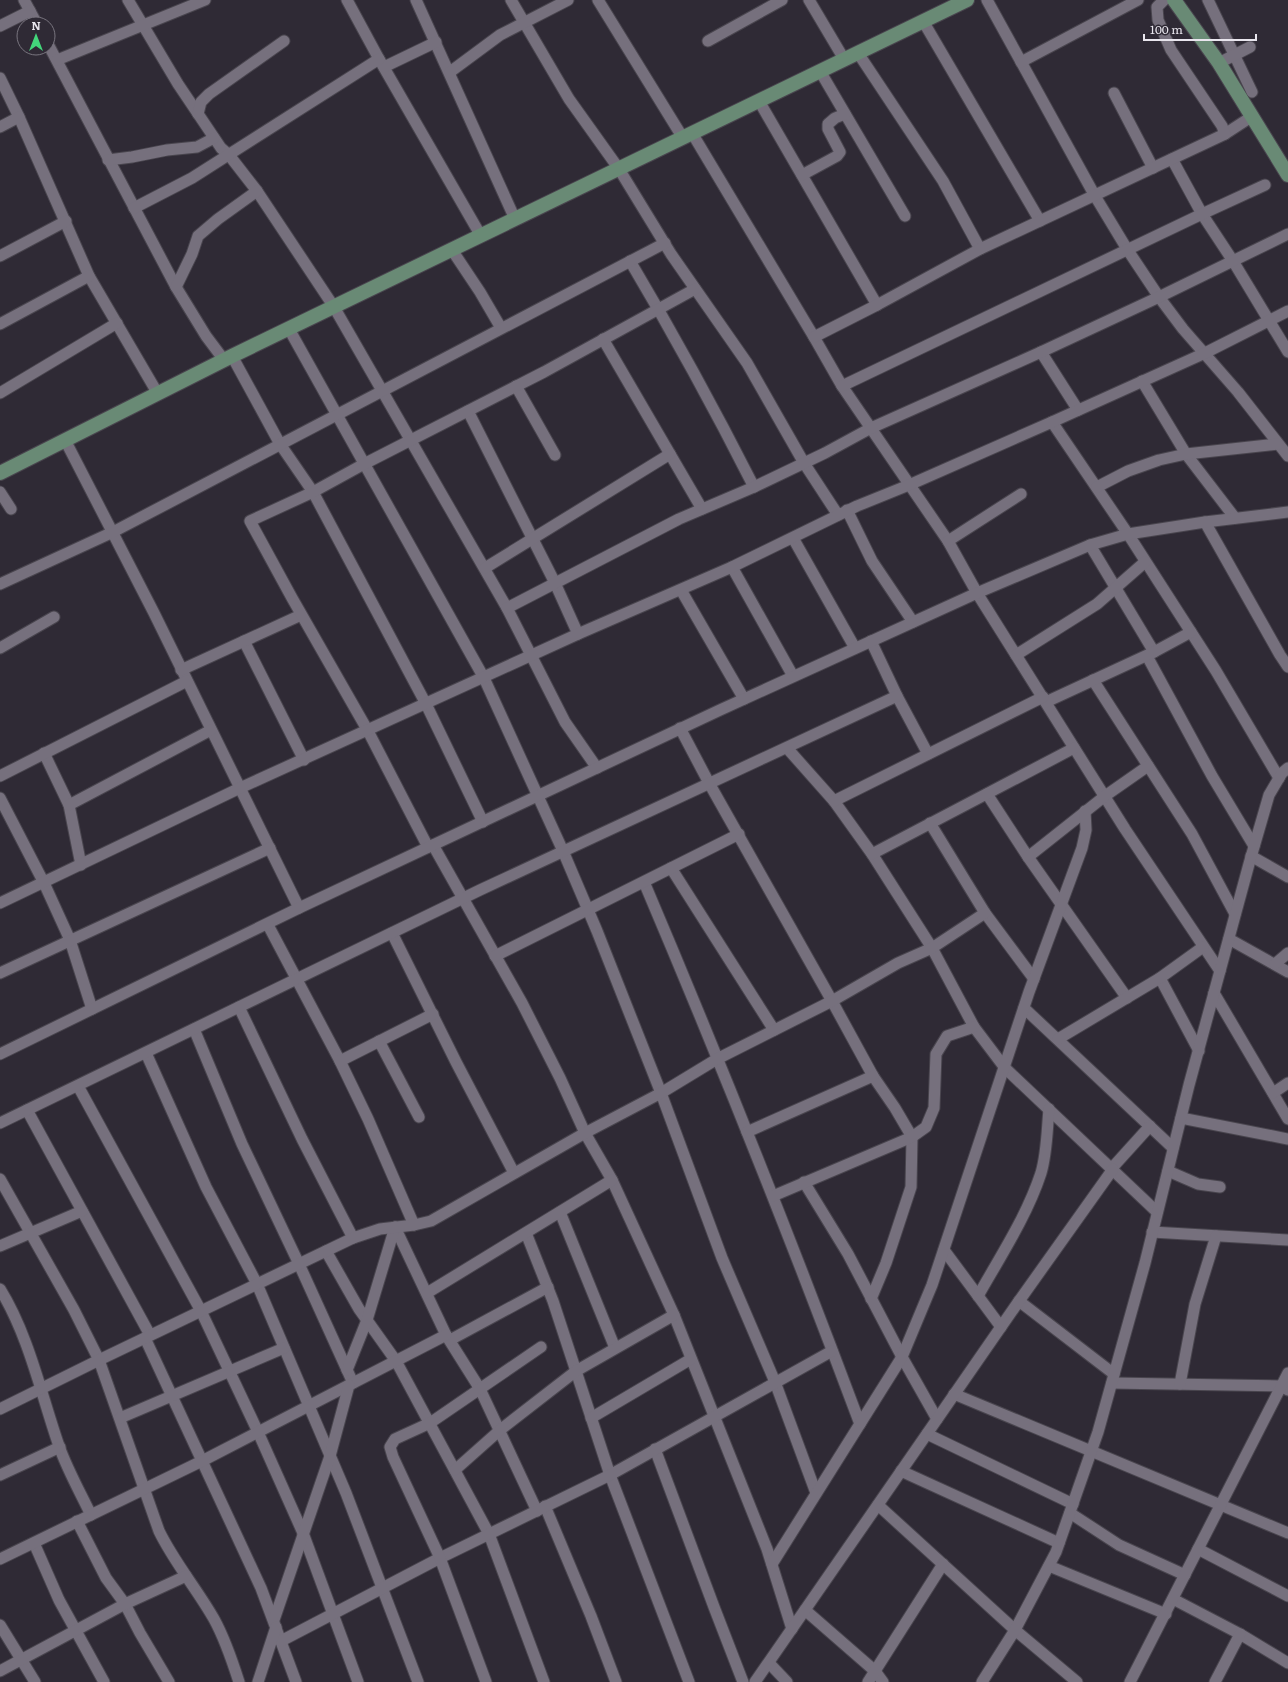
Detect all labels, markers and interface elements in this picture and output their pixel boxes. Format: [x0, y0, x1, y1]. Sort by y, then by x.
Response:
north arrow [16, 16, 56, 56]
scale bar [1144, 16, 1256, 42]
text: N [31, 17, 41, 33]
text: 100 m [1150, 20, 1183, 38]

